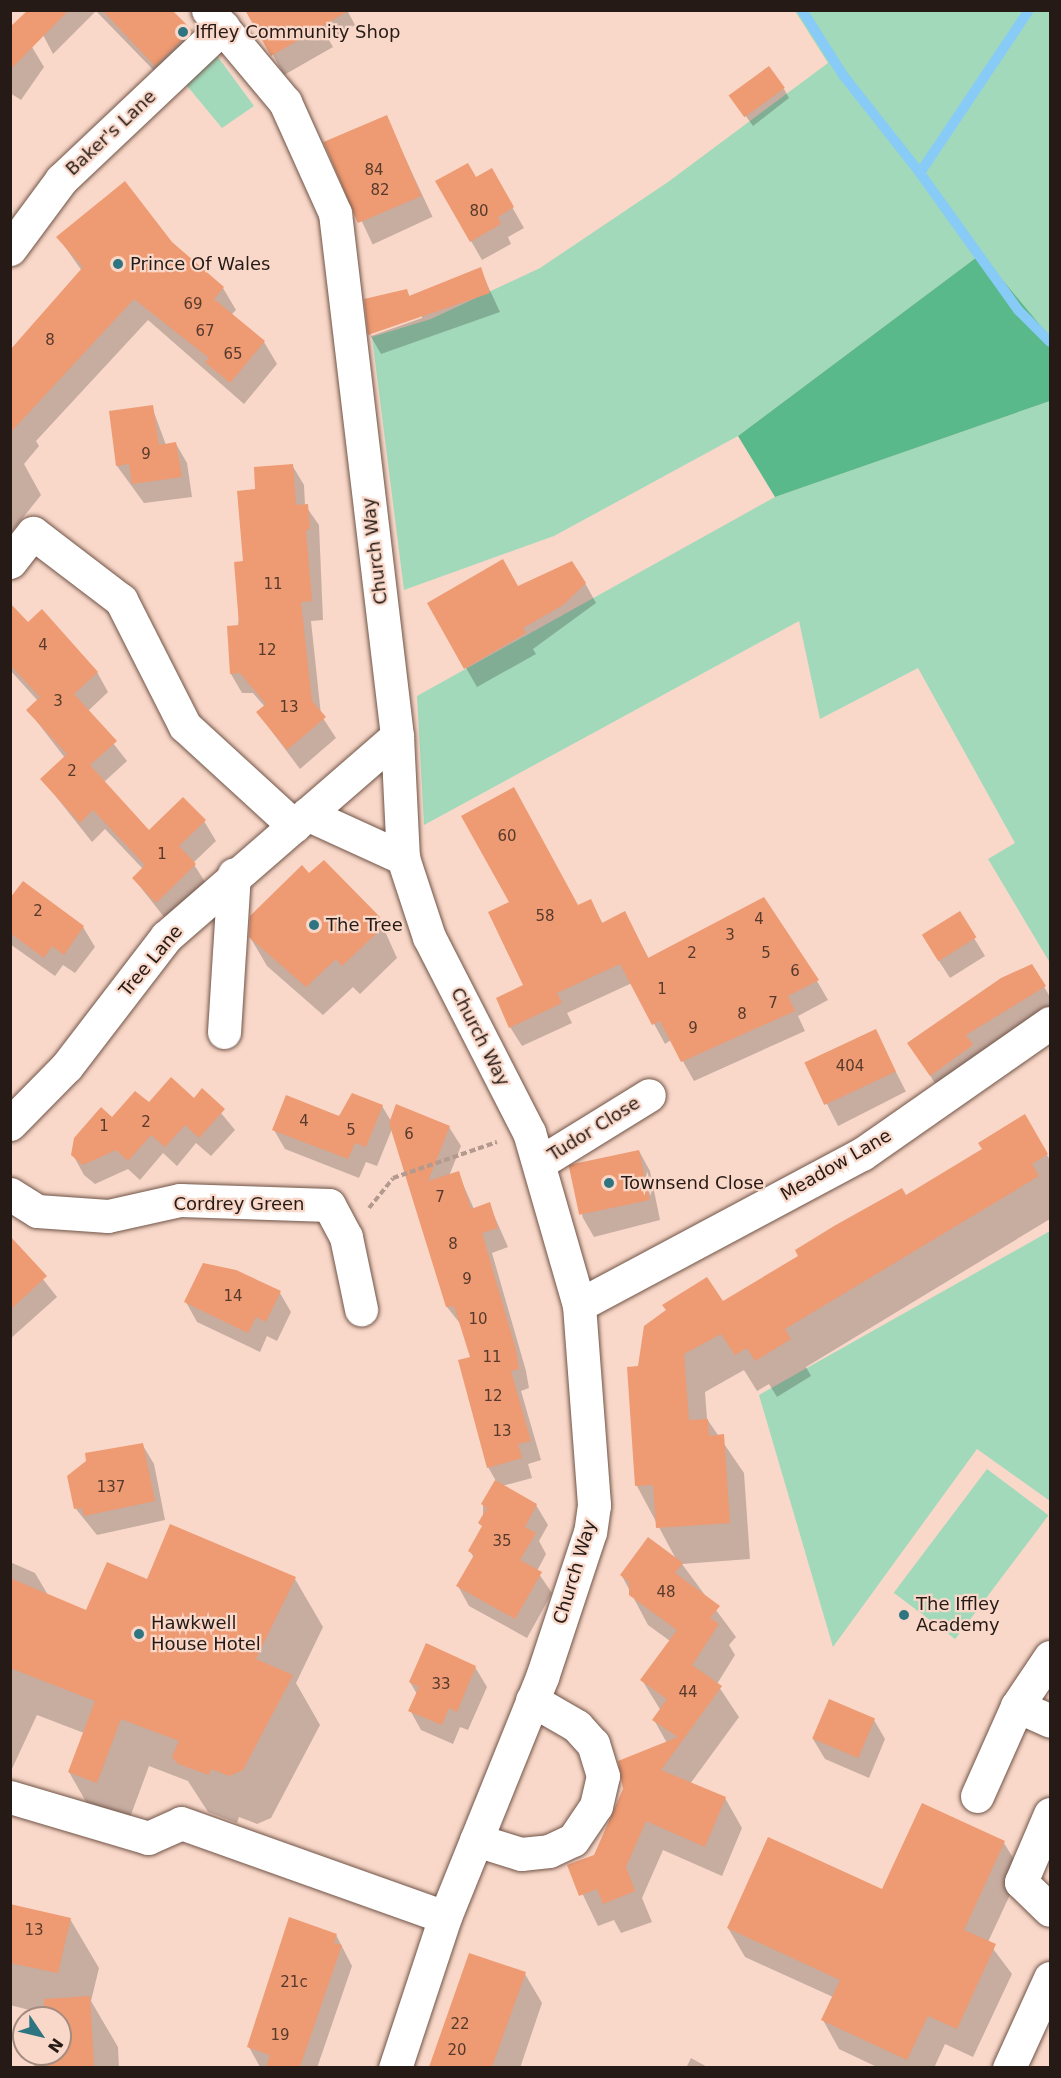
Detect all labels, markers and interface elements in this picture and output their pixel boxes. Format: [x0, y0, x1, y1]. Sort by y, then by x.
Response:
place label: Iffley Community Shop [195, 21, 400, 43]
marker: Iffley Community Shop [176, 25, 190, 39]
street label: Baker's Lane [61, 86, 161, 180]
house number: 84 [364, 162, 384, 180]
house number: 82 [370, 182, 390, 200]
house number: 80 [469, 203, 489, 221]
place label: Prince Of Wales [130, 253, 270, 275]
marker: Prince Of Wales [111, 257, 125, 271]
house number: 69 [183, 296, 203, 314]
house number: 67 [195, 323, 215, 341]
house number: 8 [45, 332, 55, 350]
house number: 65 [223, 346, 243, 364]
house number: 9 [141, 446, 151, 464]
street label: Church Way [358, 496, 392, 606]
house number: 11 [263, 576, 283, 594]
house number: 4 [38, 637, 48, 655]
house number: 12 [257, 642, 277, 660]
house number: 3 [53, 693, 63, 711]
house number: 13 [279, 699, 299, 717]
house number: 2 [67, 763, 77, 781]
house number: 60 [497, 828, 517, 846]
house number: 1 [157, 846, 167, 864]
house number: 2 [33, 903, 43, 921]
house number: 58 [535, 908, 555, 926]
house number: 4 [754, 911, 764, 929]
place label: The Tree [326, 914, 403, 936]
marker: The Tree [307, 918, 321, 932]
street label: Tree Lane [115, 921, 187, 1001]
house number: 3 [725, 927, 735, 945]
house number: 2 [687, 945, 697, 963]
house number: 5 [761, 945, 771, 963]
house number: 6 [790, 963, 800, 981]
house number: 1 [657, 981, 667, 999]
street label: Church Way [446, 984, 514, 1090]
house number: 7 [768, 995, 778, 1013]
house number: 8 [737, 1006, 747, 1024]
house number: 9 [688, 1020, 698, 1038]
house number: 404 [836, 1058, 864, 1076]
street label: Tudor Close [544, 1092, 644, 1166]
house number: 4 [299, 1113, 309, 1131]
house number: 2 [141, 1114, 151, 1132]
house number: 1 [99, 1118, 109, 1136]
house number: 5 [346, 1122, 356, 1140]
street label: Meadow Lane [777, 1125, 895, 1205]
house number: 6 [404, 1126, 414, 1144]
place label: Townsend Close [621, 1172, 764, 1194]
marker: Townsend Close [602, 1176, 616, 1190]
house number: 7 [435, 1189, 445, 1207]
street label: Cordrey Green [173, 1193, 305, 1215]
house number: 8 [448, 1236, 458, 1254]
house number: 9 [462, 1271, 472, 1289]
house number: 14 [223, 1288, 243, 1306]
house number: 10 [468, 1311, 488, 1329]
house number: 11 [482, 1349, 502, 1367]
house number: 12 [483, 1388, 503, 1406]
house number: 13 [492, 1423, 512, 1441]
house number: 137 [97, 1479, 125, 1497]
street label: Church Way [549, 1517, 601, 1627]
house number: 35 [492, 1533, 512, 1551]
house number: 48 [656, 1584, 676, 1602]
place label: The Iffley Academy [916, 1594, 1000, 1636]
marker: The Iffley Academy [897, 1608, 911, 1622]
place label: Hawkwell House Hotel [151, 1613, 261, 1656]
marker: Hawkwell House Hotel [132, 1627, 146, 1641]
house number: 33 [431, 1676, 451, 1694]
house number: 44 [678, 1684, 698, 1702]
house number: 13 [24, 1922, 44, 1940]
house number: 21c [280, 1974, 308, 1992]
north arrow [12, 2006, 72, 2066]
house number: 22 [450, 2016, 470, 2034]
house number: 19 [270, 2027, 290, 2045]
text: N [44, 2035, 67, 2056]
house number: 20 [447, 2042, 467, 2060]

